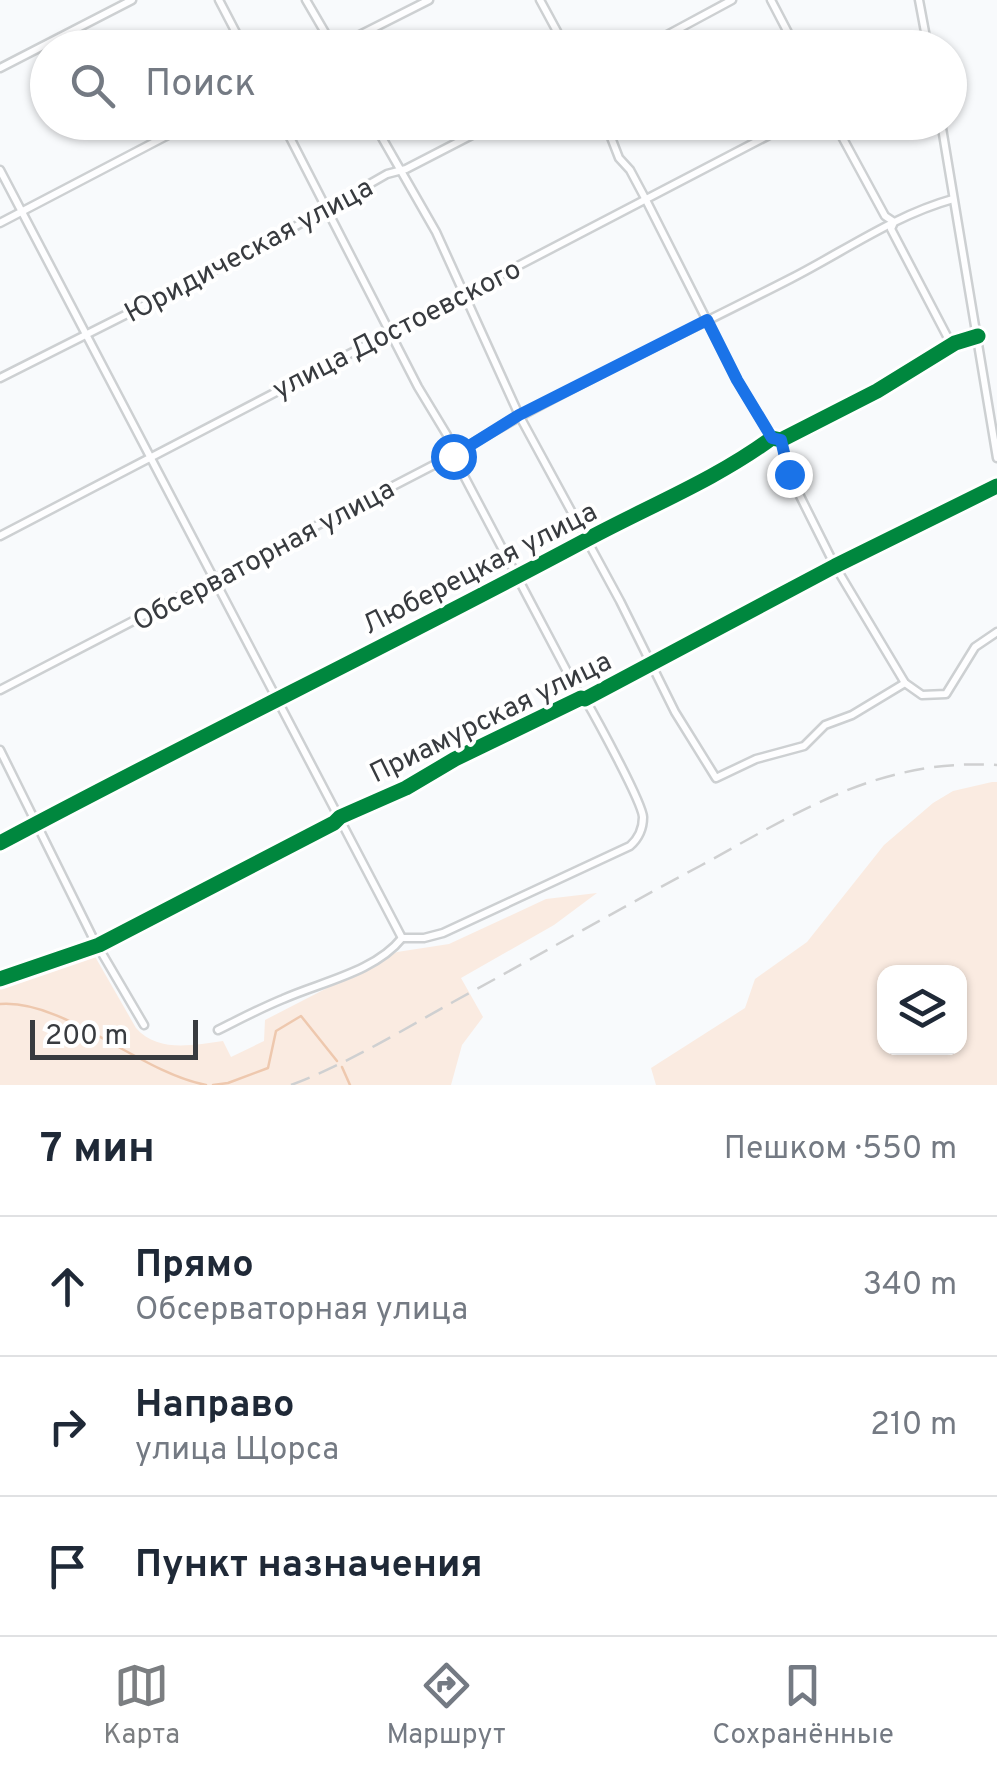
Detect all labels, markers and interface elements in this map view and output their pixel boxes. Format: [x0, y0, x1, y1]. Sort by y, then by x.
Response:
search box [30, 30, 967, 140]
icon: search [65, 58, 120, 113]
text: Поиск [145, 61, 256, 110]
street label: Юридическая улица [119, 171, 380, 332]
street label: улица Достоевского [267, 252, 528, 409]
route start [431, 434, 477, 480]
route end [767, 452, 813, 498]
street label: Обсерваторная улица [127, 472, 401, 641]
street label: Люберецкая улица [357, 495, 604, 644]
street label: Приамурская улица [365, 645, 618, 793]
map controls [877, 965, 967, 1055]
button: layers [877, 965, 967, 1055]
scale bar [30, 1015, 198, 1060]
text: 200 m [45, 1019, 128, 1055]
text: 7 мин [40, 1124, 155, 1177]
text: Пешком · 550 m [724, 1130, 957, 1170]
text: Прямо [135, 1242, 254, 1291]
icon: ahead [40, 1259, 95, 1314]
text: 340 m [863, 1266, 957, 1306]
text: Обсерваторная улица [135, 1291, 468, 1331]
text: Направо [135, 1382, 295, 1431]
icon: right [40, 1399, 95, 1454]
text: 210 m [870, 1406, 957, 1446]
text: улица Щорса [135, 1431, 339, 1471]
icon: arrive [40, 1539, 95, 1594]
text: Пункт назначения [135, 1542, 483, 1591]
tab: Карта [103, 1658, 180, 1754]
tab: Маршрут [386, 1658, 506, 1754]
tab: Сохранённые [712, 1658, 894, 1754]

